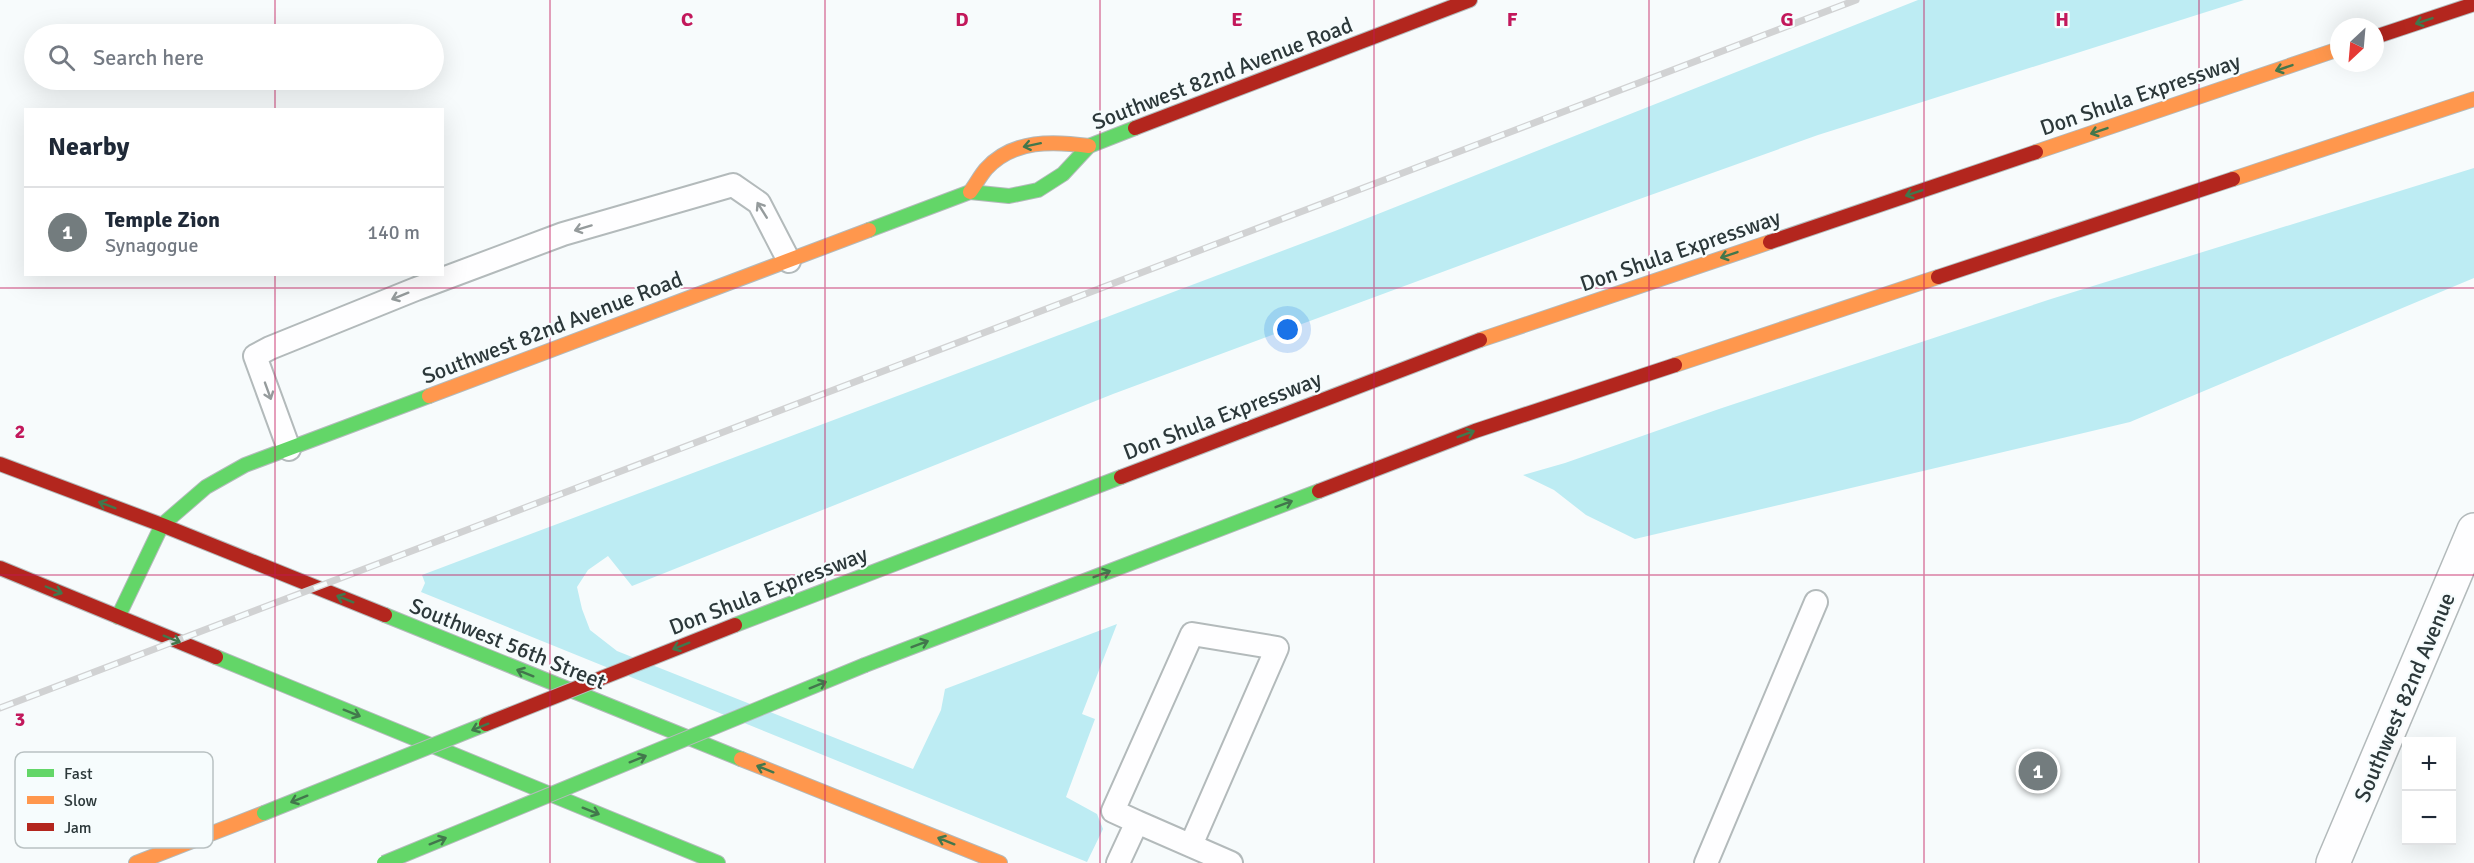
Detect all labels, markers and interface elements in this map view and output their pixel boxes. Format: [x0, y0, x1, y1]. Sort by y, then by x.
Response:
text: C [681, 7, 693, 32]
text: D [955, 7, 969, 32]
text: E [1231, 7, 1243, 32]
text: F [1507, 7, 1518, 32]
text: G [1780, 7, 1794, 32]
text: H [2055, 7, 2069, 32]
street label: Southwest 82nd Avenue Road [1088, 11, 1356, 136]
one-way arrow [2416, 16, 2434, 27]
north arrow [2330, 18, 2384, 72]
search box [24, 24, 444, 90]
icon: search [45, 41, 78, 74]
text: Search here [93, 44, 204, 71]
street label: Don Shula Expressway [2036, 47, 2245, 141]
one-way arrow [2275, 64, 2294, 75]
one-way arrow [2090, 126, 2109, 137]
text: Nearby [48, 131, 129, 163]
one-way arrow [1022, 139, 1041, 151]
one-way arrow [1905, 188, 1924, 199]
one-way arrow [755, 201, 768, 218]
street label: Don Shula Expressway [1576, 203, 1785, 297]
text: Temple Zion [105, 206, 220, 233]
text: 1 [62, 220, 73, 245]
text: 140 m [367, 220, 420, 245]
one-way arrow [574, 223, 593, 234]
text: Synagogue [105, 233, 198, 258]
one-way arrow [1720, 251, 1739, 262]
street label: Southwest 82nd Avenue Road [418, 265, 686, 390]
one-way arrow [391, 291, 410, 302]
your location [1273, 315, 1302, 344]
street label: Don Shula Expressway [1119, 365, 1326, 466]
one-way arrow [263, 382, 274, 400]
text: 2 [15, 419, 25, 444]
one-way arrow [1456, 428, 1475, 439]
one-way arrow [99, 498, 117, 509]
one-way arrow [1274, 498, 1293, 509]
street label: Don Shula Expressway [665, 540, 872, 641]
one-way arrow [1092, 568, 1111, 579]
one-way arrow [44, 585, 63, 596]
street label: Southwest 82nd Avenue [2348, 588, 2461, 806]
street label: Southwest 56th Street [406, 592, 610, 695]
one-way arrow [336, 593, 355, 604]
one-way arrow [162, 634, 180, 645]
one-way arrow [910, 638, 929, 649]
one-way arrow [672, 642, 691, 653]
one-way arrow [517, 667, 535, 678]
one-way arrow [808, 679, 827, 690]
text: 3 [15, 707, 25, 732]
one-way arrow [342, 708, 361, 719]
one-way arrow [471, 722, 490, 733]
map controls [2402, 737, 2456, 845]
button: + [2402, 737, 2456, 791]
pin: 1 [2018, 748, 2058, 794]
legend [15, 752, 213, 848]
one-way arrow [628, 753, 646, 764]
one-way arrow [756, 763, 775, 774]
text: Fast [64, 764, 93, 784]
text: Slow [64, 791, 98, 811]
button: − [2402, 791, 2456, 845]
one-way arrow [290, 794, 309, 805]
one-way arrow [581, 806, 600, 817]
text: Jam [64, 818, 92, 838]
one-way arrow [428, 835, 447, 846]
one-way arrow [937, 835, 956, 846]

